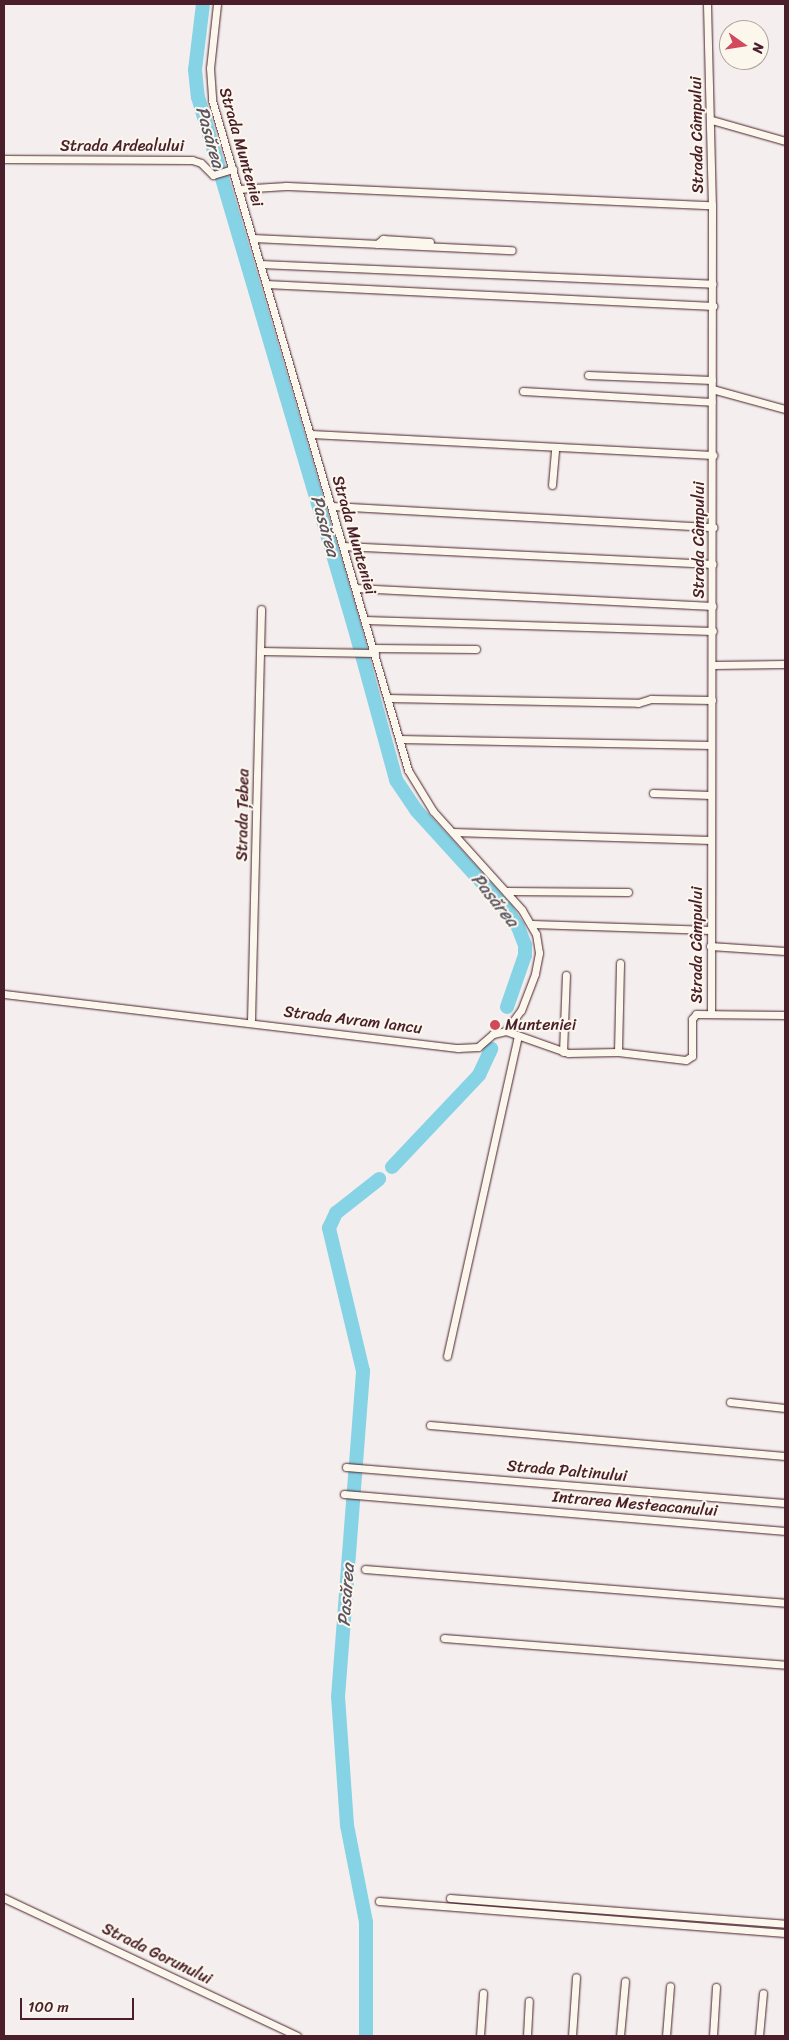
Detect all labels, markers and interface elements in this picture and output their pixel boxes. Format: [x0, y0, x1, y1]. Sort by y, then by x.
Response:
north arrow [719, 20, 769, 70]
text: N [745, 41, 771, 56]
street label: Strada Câmpului [686, 76, 708, 194]
street label: Strada Munteniei [215, 85, 267, 209]
water label: Pasărea [191, 104, 229, 170]
street label: Strada Ardealului [60, 136, 184, 156]
street label: Strada Munteniei [328, 473, 380, 597]
street label: Strada Câmpului [689, 481, 709, 599]
water label: Pasărea [306, 493, 344, 559]
street label: Strada Țebea [233, 768, 253, 862]
water label: Pasărea [467, 869, 523, 931]
street label: Strada Câmpului [687, 886, 707, 1004]
street label: Strada Avram Iancu [282, 1002, 424, 1038]
place label: Munteniei [505, 1015, 576, 1035]
marker: Munteniei [489, 1019, 501, 1031]
street label: Strada Paltinului [506, 1456, 628, 1486]
street label: Intrarea Mesteacanului [551, 1487, 719, 1521]
water label: Pasărea [333, 1563, 359, 1627]
street label: Strada Gorunului [99, 1919, 215, 1989]
scale bar [22, 1988, 136, 2020]
text: 100 m [28, 1994, 69, 2020]

